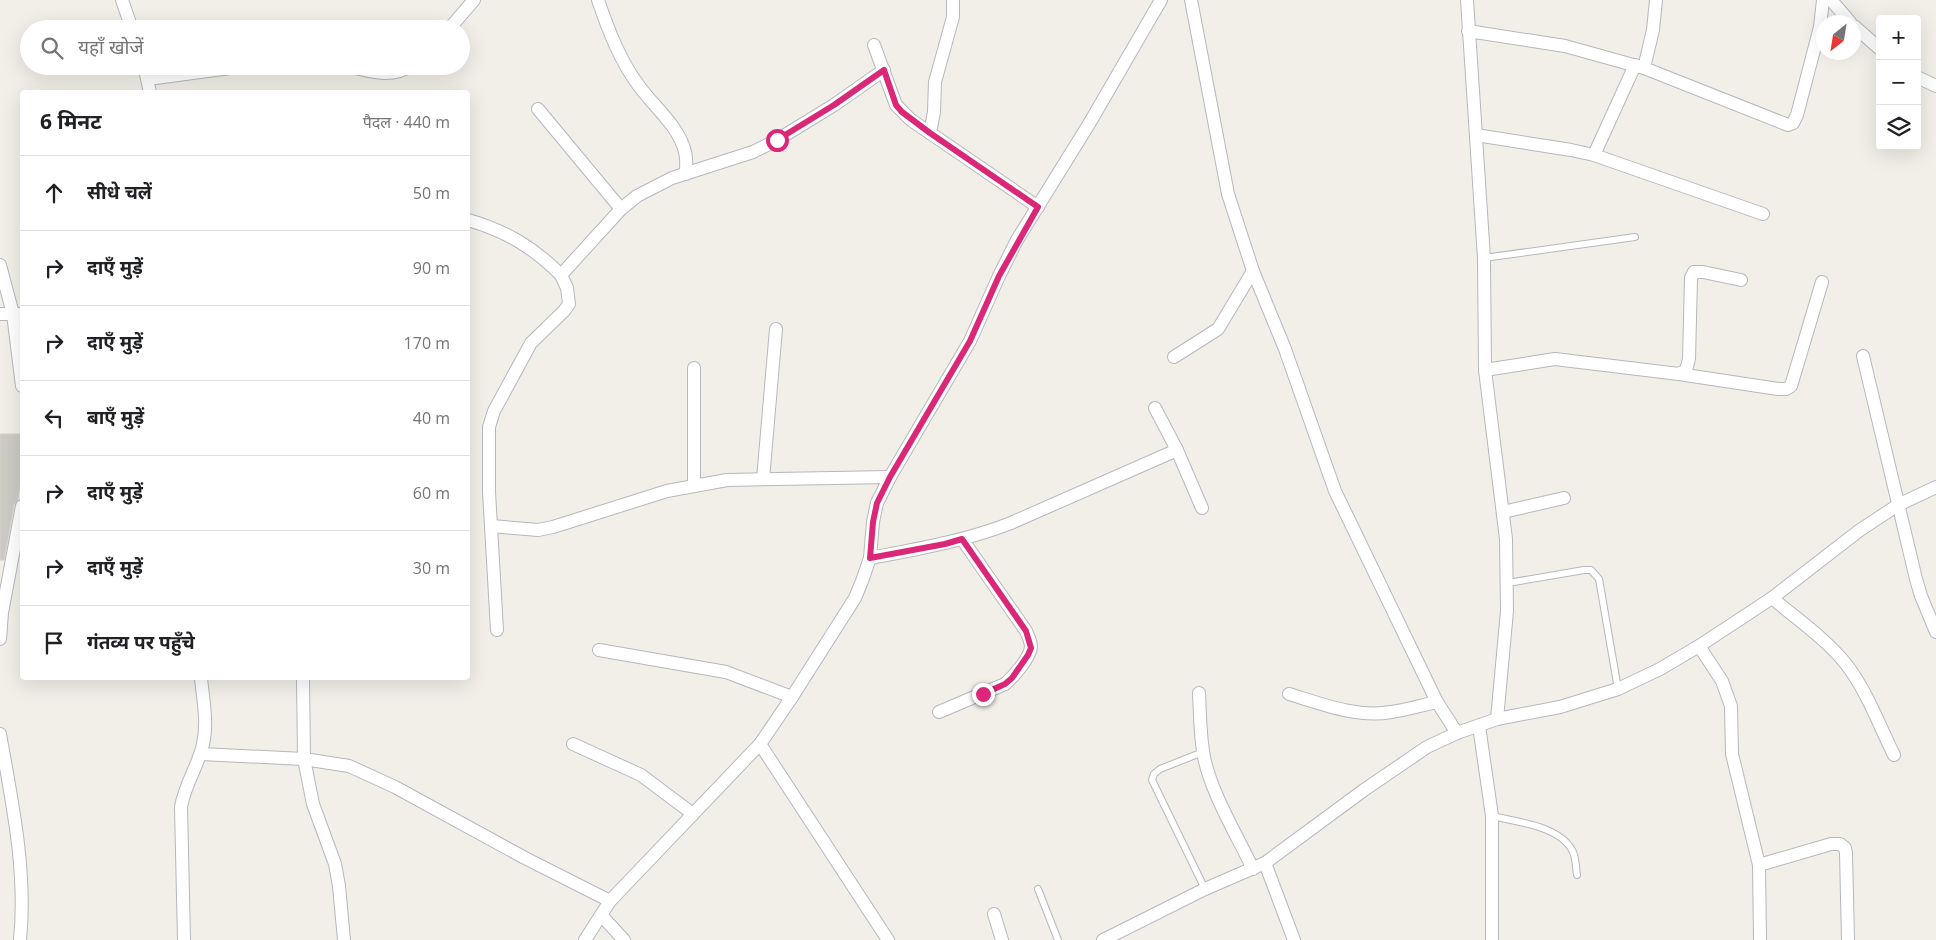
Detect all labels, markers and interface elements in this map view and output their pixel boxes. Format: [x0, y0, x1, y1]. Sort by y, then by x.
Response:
north arrow [1816, 15, 1861, 60]
map controls [1876, 15, 1921, 150]
button: + [1876, 15, 1921, 60]
search box [20, 20, 470, 75]
icon: search [38, 34, 66, 62]
text: यहाँ खोजें [78, 34, 144, 60]
button: − [1876, 60, 1921, 105]
button: layers [1876, 105, 1921, 150]
text: 6 मिनट [40, 107, 102, 135]
text: पैदल · 440 m [363, 111, 450, 133]
route start [766, 129, 789, 152]
icon: ahead [40, 179, 68, 207]
text: सीधे चलें [87, 179, 152, 205]
text: 50 m [413, 182, 450, 204]
icon: right [40, 254, 68, 282]
text: दाएँ मुड़ें [87, 254, 143, 280]
text: 90 m [413, 257, 450, 279]
icon: right [40, 329, 68, 357]
text: दाएँ मुड़ें [87, 329, 143, 355]
text: 170 m [404, 332, 450, 354]
icon: left [40, 404, 68, 432]
text: बाएँ मुड़ें [87, 404, 144, 430]
text: 40 m [413, 407, 450, 429]
icon: right [40, 479, 68, 507]
text: दाएँ मुड़ें [87, 479, 143, 505]
text: 60 m [413, 482, 450, 504]
icon: right [40, 554, 68, 582]
text: दाएँ मुड़ें [87, 554, 143, 580]
text: 30 m [413, 557, 450, 579]
icon: arrive [40, 629, 68, 657]
text: गंतव्य पर पहुँचे [87, 629, 195, 655]
route end [972, 683, 995, 706]

